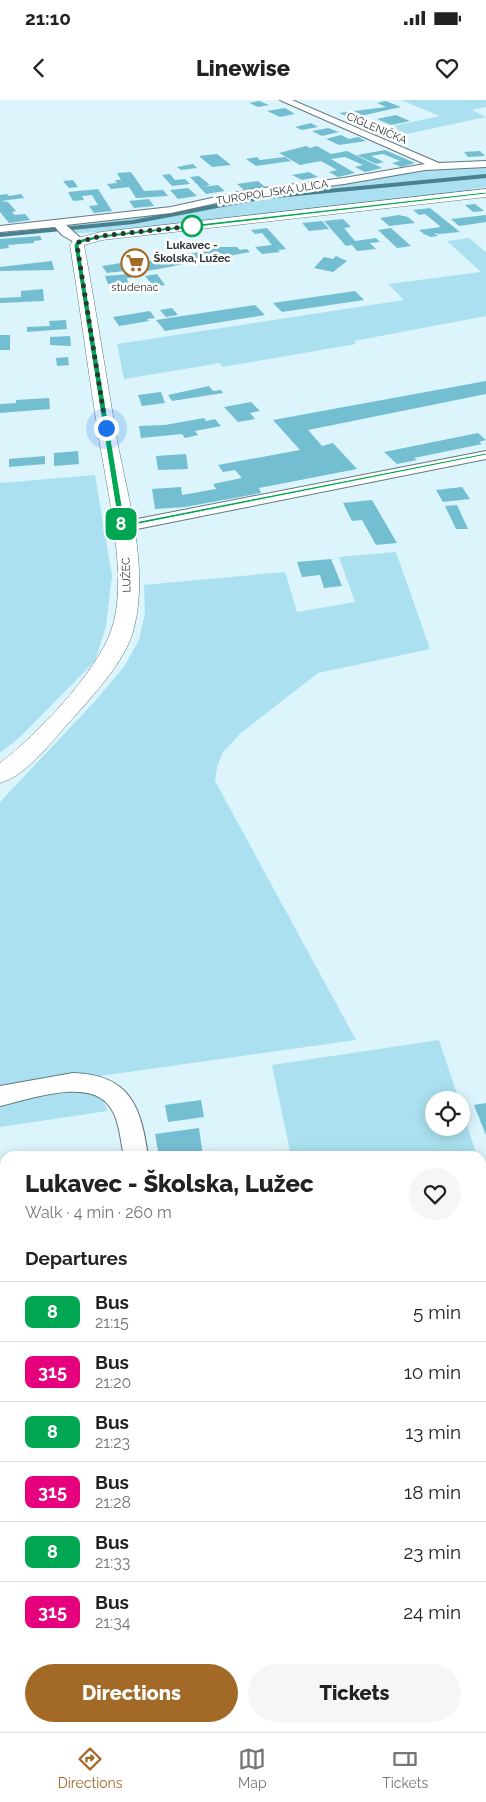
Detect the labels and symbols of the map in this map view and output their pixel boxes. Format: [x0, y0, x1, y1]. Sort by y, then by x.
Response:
street label: CIGLENIČKA [345, 109, 410, 147]
street label: TUROPOLJSKA ULICA [215, 177, 330, 208]
marker: Lukavec - Školska, Lužec [181, 215, 203, 237]
place label: Lukavec - Školska, Lužec [153, 239, 231, 265]
supermarket icon: studenac [120, 248, 150, 278]
place label: studenac [111, 281, 159, 294]
your location [94, 416, 119, 441]
line badge: 8 [105, 508, 137, 540]
street label: LUŽEC [118, 557, 134, 593]

